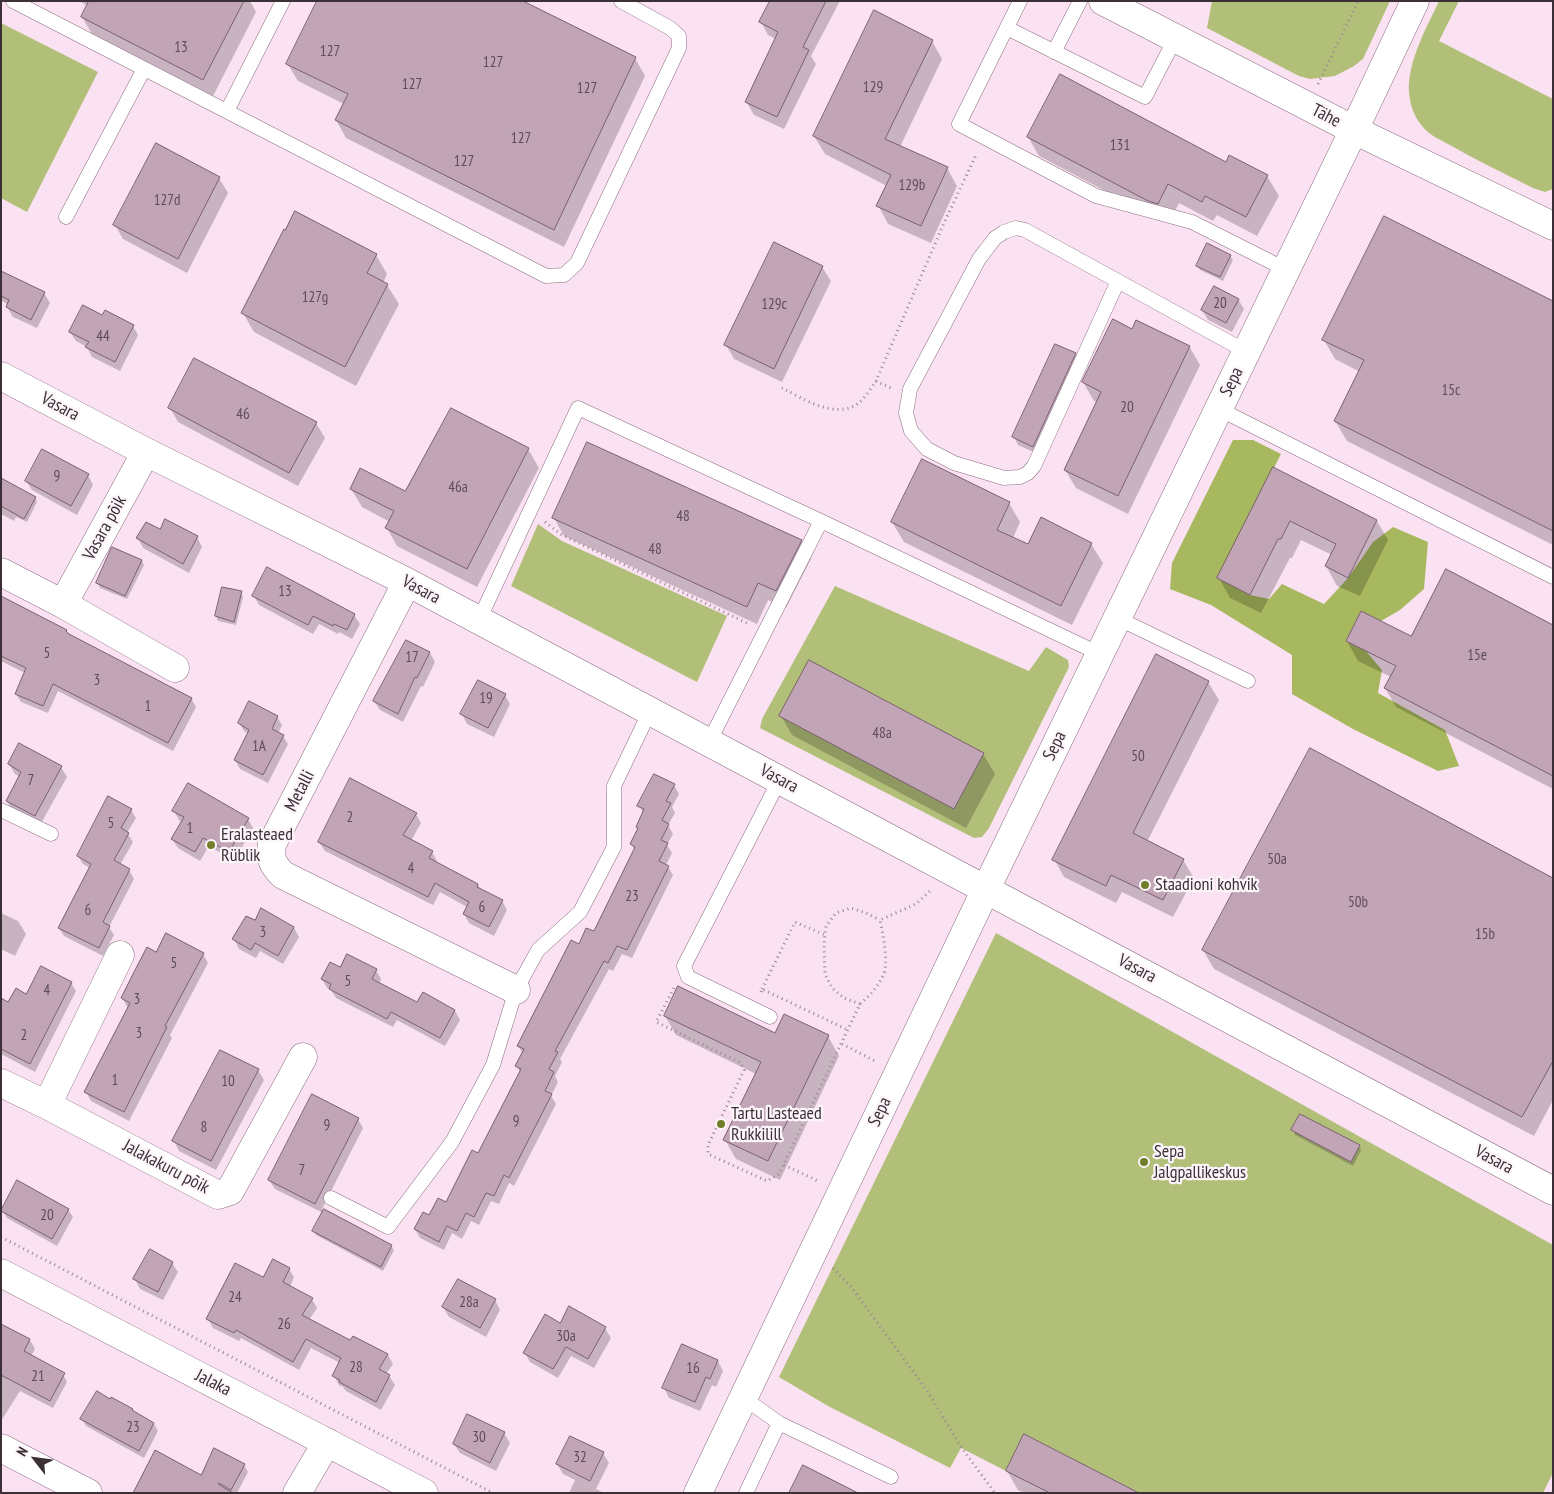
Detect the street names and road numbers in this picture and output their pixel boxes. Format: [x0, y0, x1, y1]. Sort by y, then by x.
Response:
street label: Tähe [1308, 100, 1344, 132]
street label: Sepa [1216, 364, 1248, 400]
street label: Vasara [37, 388, 83, 426]
street label: Vasara põik [78, 492, 132, 564]
street label: Vasara [398, 571, 444, 609]
street label: Sepa [1039, 728, 1071, 764]
street label: Vasara [756, 760, 802, 798]
street label: Metalli [281, 767, 319, 815]
street label: Vasara [1114, 950, 1160, 988]
street label: Sepa [864, 1094, 896, 1130]
street label: Jalakakuru põik [119, 1135, 213, 1199]
street label: Vasara [1471, 1141, 1517, 1179]
street label: Jalaka [192, 1365, 234, 1401]

